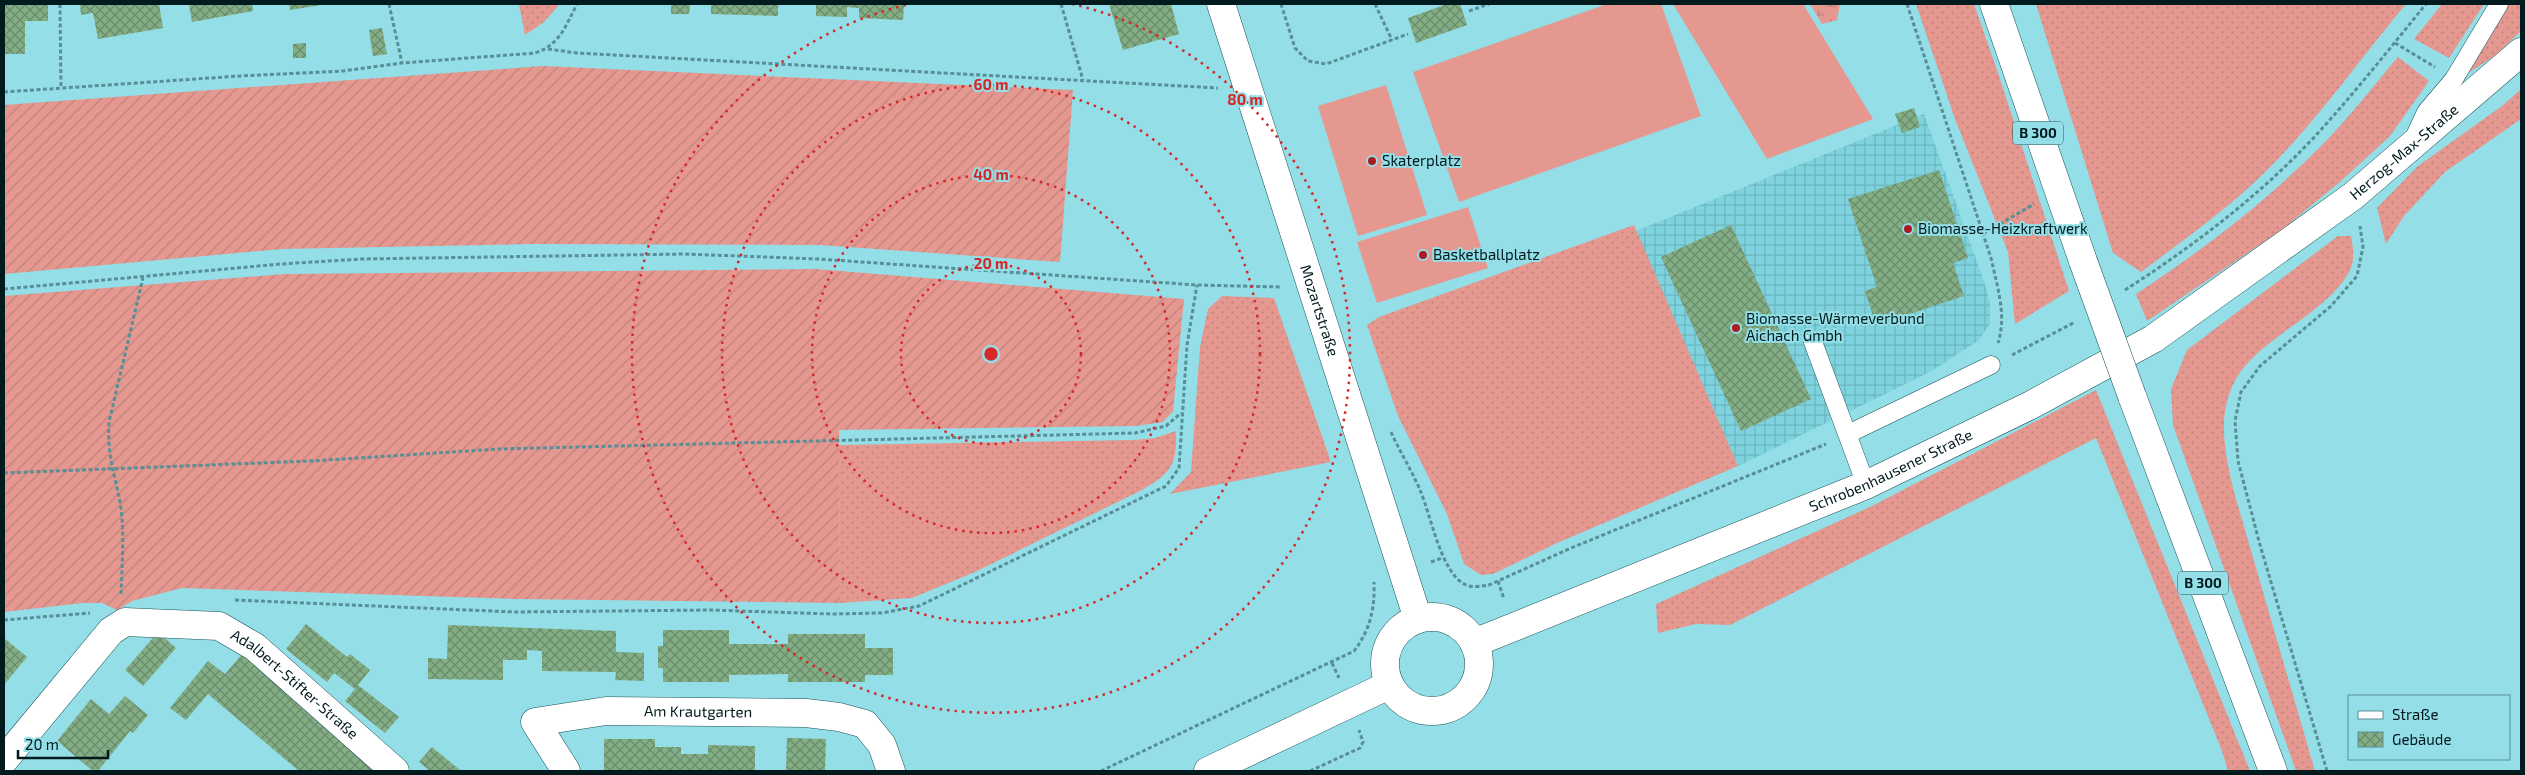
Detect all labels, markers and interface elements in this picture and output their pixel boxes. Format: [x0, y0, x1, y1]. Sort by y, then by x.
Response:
text: 60 m [974, 75, 1008, 93]
text: 80 m [1227, 90, 1263, 108]
street label: Herzog-Max-Straße [2345, 100, 2462, 203]
road number: B 300 [2013, 122, 2063, 144]
place label: Skaterplatz [1382, 151, 1461, 169]
marker: Skaterplatz [1366, 155, 1378, 167]
text: 40 m [973, 165, 1009, 183]
place label: Biomasse-Heizkraftwerk [1918, 219, 2088, 237]
marker: Biomasse-Heizkraftwerk [1902, 223, 1914, 235]
place label: Basketballplatz [1433, 245, 1540, 263]
marker: Basketballplatz [1417, 249, 1429, 261]
text: 20 m [974, 254, 1008, 272]
street label: Mozartstraße [1297, 262, 1343, 358]
place label: Biomasse-Wärmeverbund Aichach Gmbh [1746, 309, 1925, 344]
marker: Biomasse-Wärmeverbund Aichach Gmbh [1730, 322, 1742, 334]
centre of rings [982, 345, 1000, 363]
street label: Schrobenhausener Straße [1806, 425, 1975, 515]
road number: B 300 [2178, 572, 2228, 594]
street label: Adalbert-Stifter-Straße [228, 625, 362, 742]
legend [2348, 695, 2510, 760]
street label: Am Krautgarten [644, 701, 752, 720]
text: Straße [2392, 705, 2438, 723]
scale bar [18, 728, 108, 760]
text: Gebäude [2392, 730, 2451, 748]
text: 20 m [25, 735, 59, 753]

